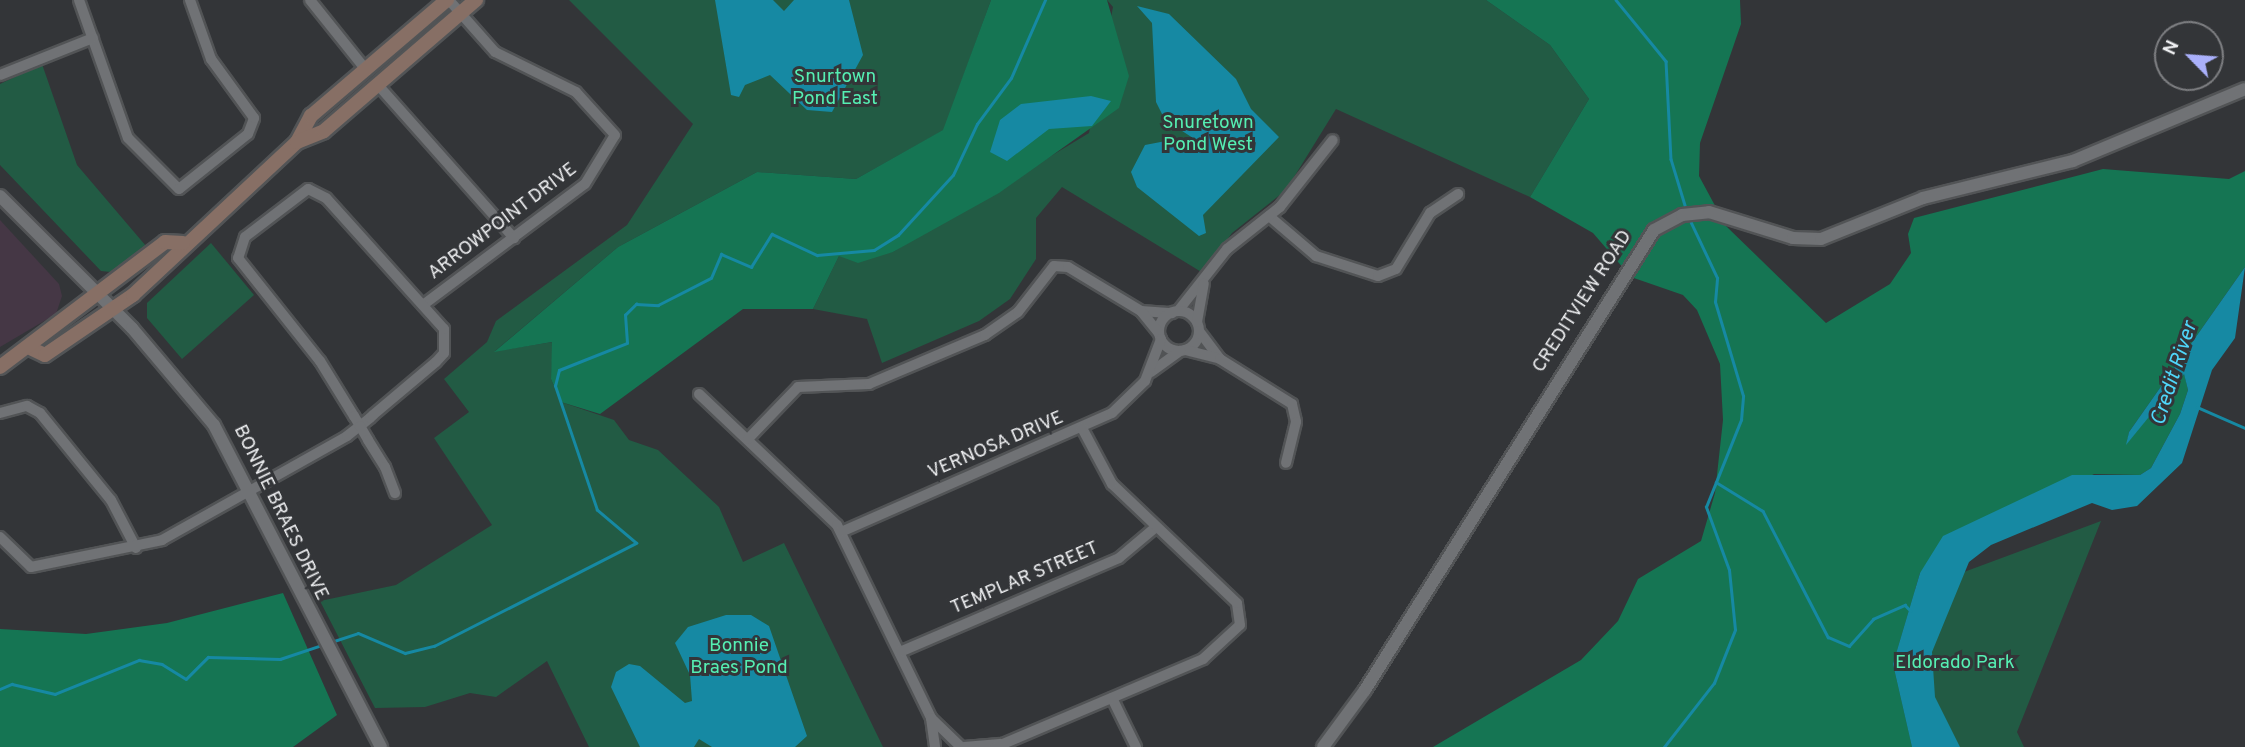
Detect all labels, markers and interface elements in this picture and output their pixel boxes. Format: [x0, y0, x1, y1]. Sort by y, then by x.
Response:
north arrow [2154, 21, 2224, 91]
text: N [2158, 37, 2186, 59]
park label: Snurtown Pond East [792, 67, 878, 111]
park label: Snuretown Pond West [1162, 113, 1254, 157]
street label: ARROWPOINT DRIVE [424, 158, 582, 286]
street label: CREDITVIEW ROAD [1528, 226, 1638, 378]
water label: Credit River [2146, 319, 2204, 429]
street label: VERNOSA DRIVE [925, 407, 1067, 485]
street label: BONNIE BRAES DRIVE [228, 422, 332, 604]
street label: TEMPLAR STREET [948, 538, 1102, 620]
park label: Bonnie Braes Pond [690, 636, 788, 680]
park label: Eldorado Park [1895, 653, 2015, 675]

